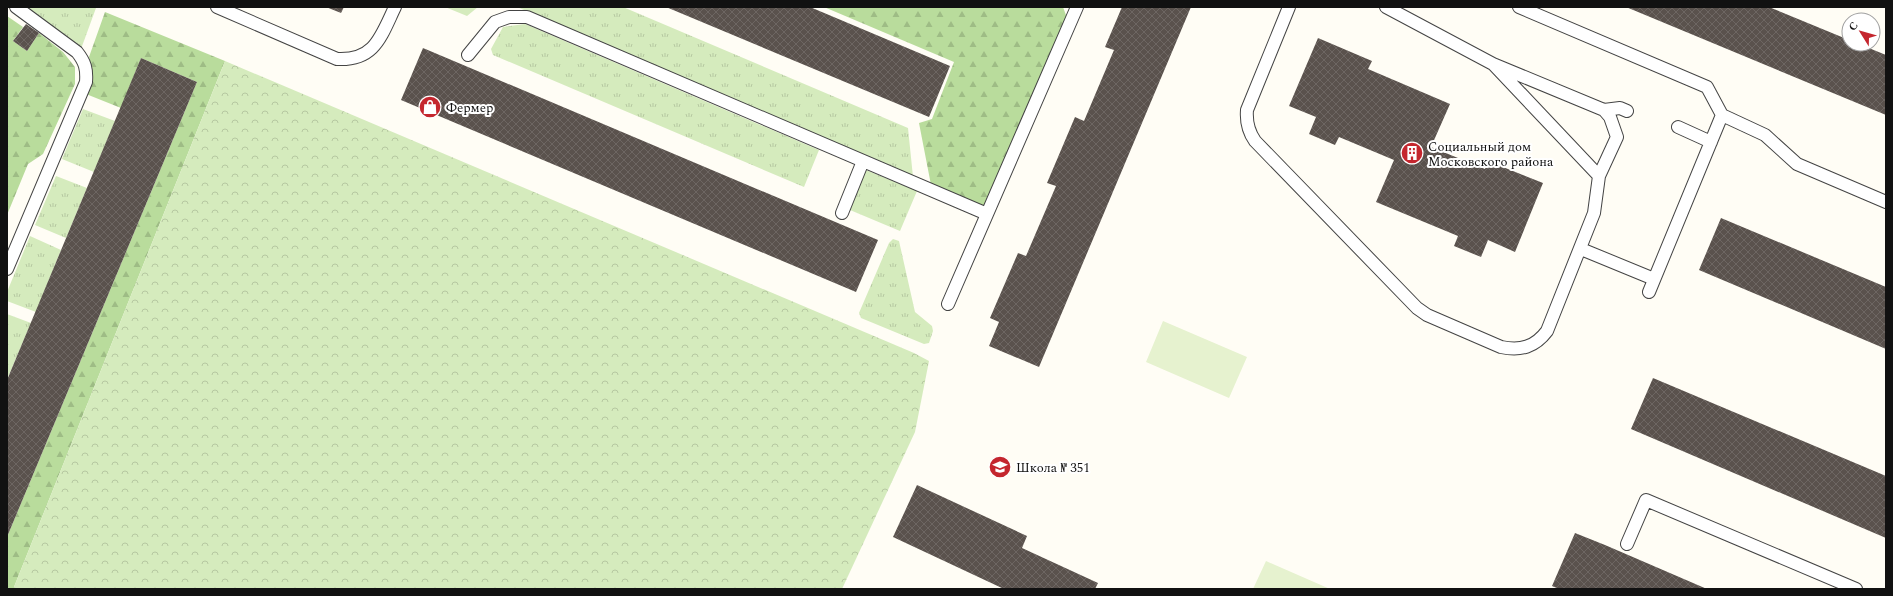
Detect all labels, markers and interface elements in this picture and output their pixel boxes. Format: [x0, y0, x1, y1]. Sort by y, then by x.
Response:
north arrow [1841, 12, 1881, 52]
text: С [1844, 18, 1863, 35]
shop icon: Фермер [417, 94, 443, 120]
place label: Фермер [446, 98, 493, 118]
place label: Социальный дом Московского района [1428, 137, 1554, 172]
building icon: Социальный дом Московского района [1399, 140, 1425, 166]
school or university icon: Школа № 351 [987, 454, 1013, 480]
place label: Школа № 351 [1016, 458, 1090, 478]

